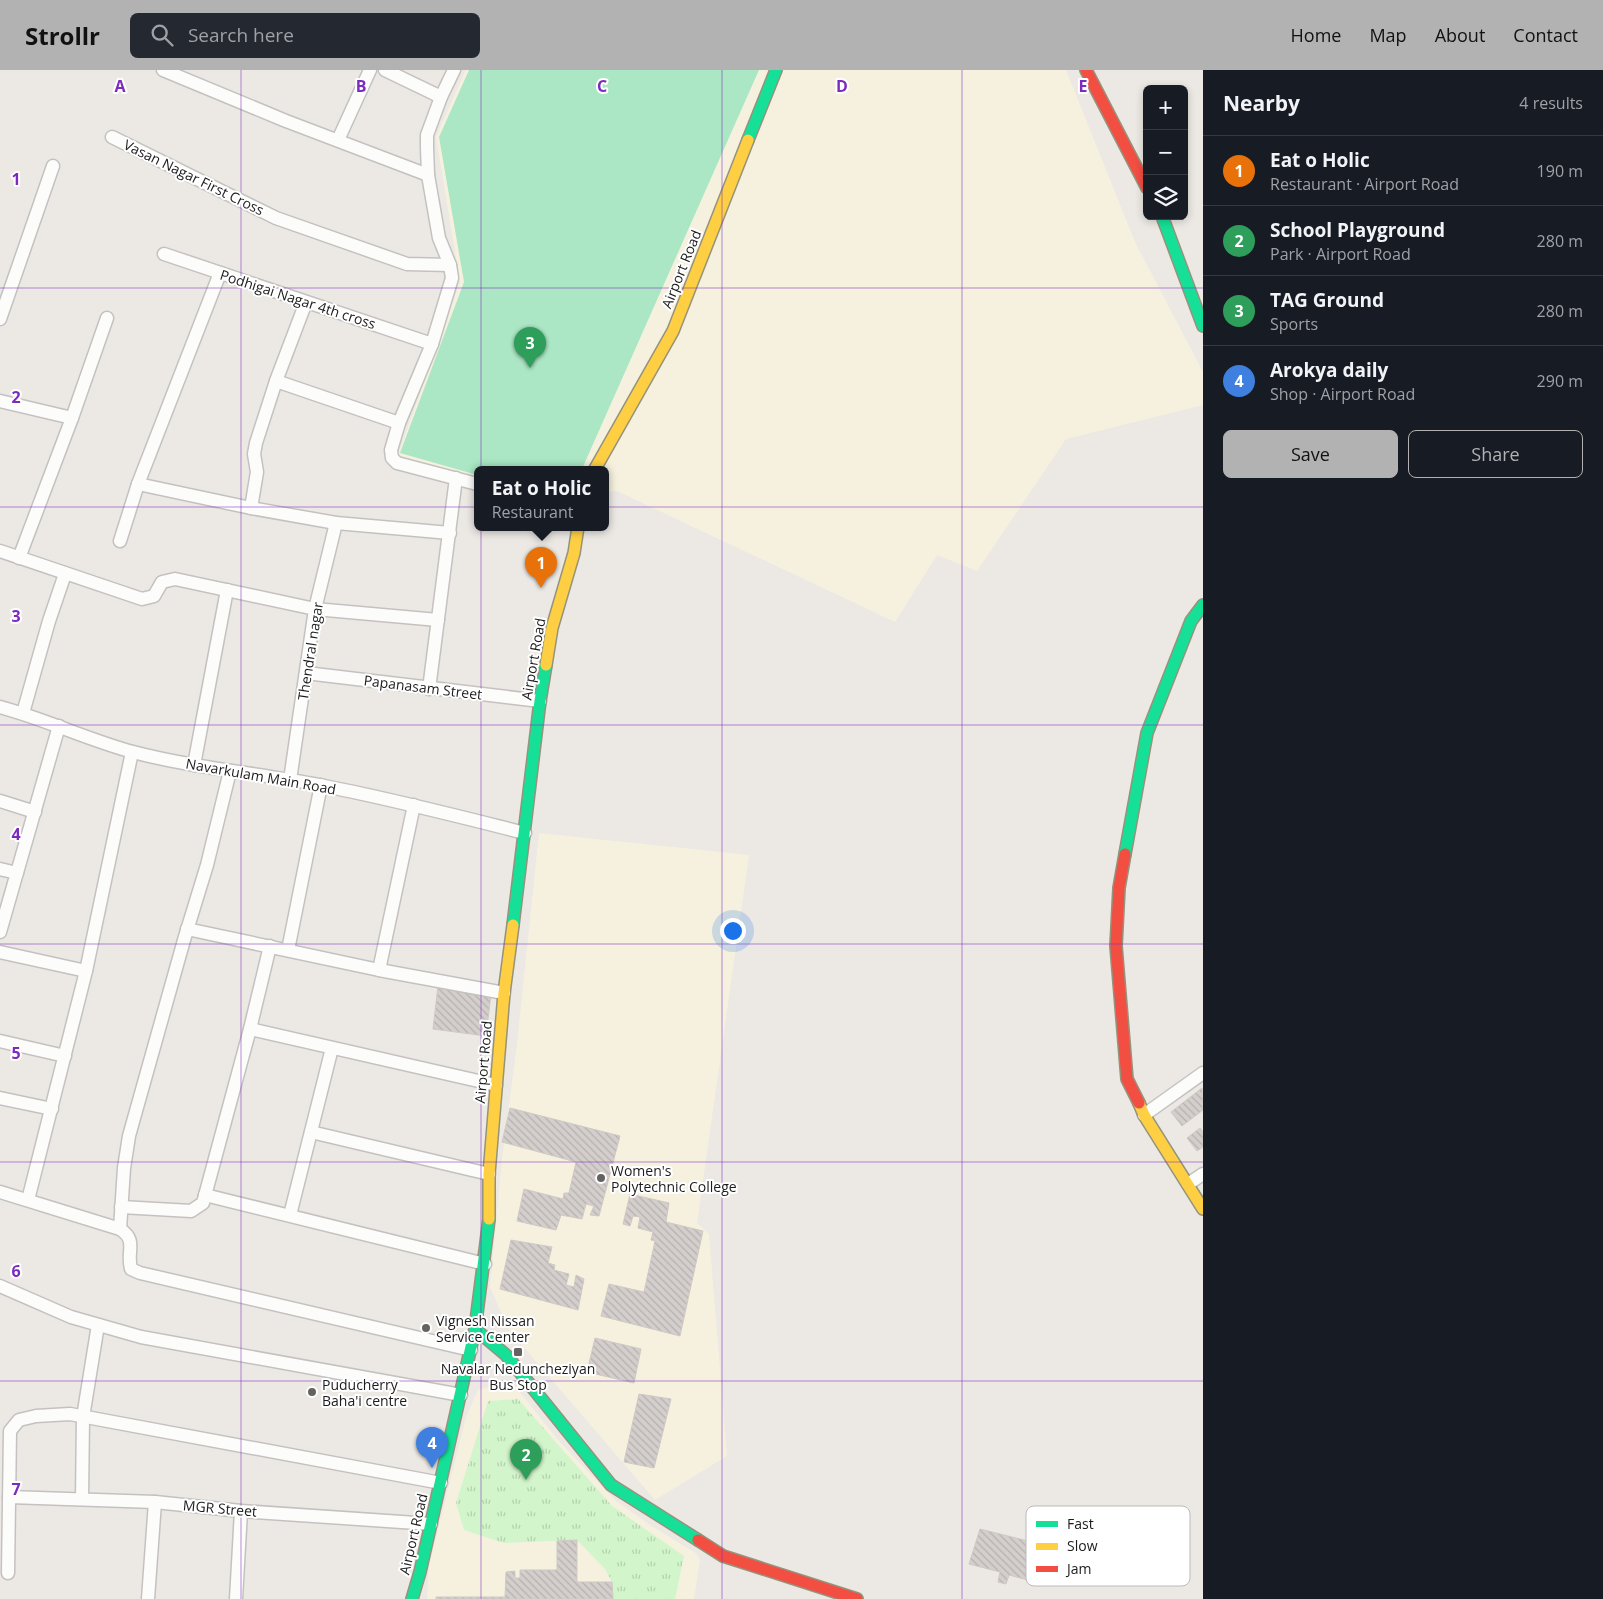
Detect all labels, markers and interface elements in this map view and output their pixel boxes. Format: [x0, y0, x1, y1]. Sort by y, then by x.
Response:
search box [130, 13, 480, 58]
text: Strollr [25, 19, 100, 52]
icon: search [148, 21, 176, 49]
text: Search here [188, 22, 294, 48]
text: Home [1291, 23, 1341, 47]
text: Map [1369, 23, 1407, 47]
text: About [1435, 23, 1485, 47]
text: Contact [1513, 23, 1578, 47]
text: A [114, 75, 126, 97]
text: B [356, 75, 366, 97]
text: C [597, 75, 607, 97]
text: D [836, 75, 848, 97]
text: E [1079, 75, 1088, 97]
map controls [1143, 85, 1188, 220]
button: + [1143, 85, 1188, 130]
text: Nearby [1223, 89, 1300, 117]
text: 4 results [1519, 92, 1583, 114]
button: − [1143, 130, 1188, 175]
street label: Vasan Nagar First Cross [121, 135, 268, 219]
text: Eat o Holic [1270, 147, 1370, 173]
text: 1 [1234, 160, 1244, 182]
text: 190 m [1537, 160, 1583, 182]
text: 1 [11, 168, 21, 190]
text: Restaurant · Airport Road [1270, 173, 1459, 195]
button: layers [1143, 175, 1188, 220]
text: School Playground [1270, 217, 1445, 243]
street label: Airport Road [657, 227, 705, 311]
text: 2 [1234, 230, 1244, 252]
text: 280 m [1537, 230, 1583, 252]
text: Park · Airport Road [1270, 243, 1411, 265]
street label: Podhigai Nagar 4th cross [218, 265, 379, 333]
text: TAG Ground [1270, 287, 1384, 313]
text: 3 [1234, 300, 1244, 322]
text: 280 m [1537, 300, 1583, 322]
text: Sports [1270, 313, 1318, 335]
pin: 3 [514, 327, 546, 368]
text: Arokya daily [1270, 357, 1388, 383]
text: 4 [1234, 370, 1244, 392]
text: 290 m [1537, 370, 1583, 392]
text: Shop · Airport Road [1270, 383, 1415, 405]
text: 2 [11, 386, 21, 408]
button: Save [1223, 430, 1398, 478]
button: Share [1408, 430, 1583, 478]
popup [474, 466, 609, 531]
text: Eat o Holic [492, 475, 591, 501]
text: Restaurant [492, 501, 574, 523]
pin: 1 [525, 547, 557, 588]
street label: Thendral nagar [293, 600, 327, 702]
text: 3 [11, 605, 21, 627]
street label: Airport Road [516, 617, 550, 701]
street label: Papanasam Street [363, 670, 483, 704]
street label: Navarkulam Main Road [184, 753, 338, 799]
text: 4 [11, 823, 21, 845]
your location [720, 918, 746, 944]
street label: Airport Road [470, 1020, 496, 1104]
text: 5 [11, 1042, 21, 1064]
place label: Women's Polytechnic College [611, 1161, 737, 1196]
marker: Women's Polytechnic College [595, 1172, 607, 1184]
text: 6 [11, 1260, 21, 1282]
place label: Vignesh Nissan Service Center [436, 1311, 535, 1346]
marker: Vignesh Nissan Service Center [420, 1322, 432, 1334]
marker: Navalar Neduncheziyan Bus Stop [512, 1346, 524, 1358]
place label: Navalar Neduncheziyan Bus Stop [441, 1359, 595, 1394]
place label: Puducherry Baha'i centre [322, 1375, 407, 1410]
marker: Puducherry Baha'i centre [306, 1386, 318, 1398]
pin: 4 [416, 1427, 448, 1468]
pin: 2 [510, 1439, 542, 1480]
text: 7 [11, 1478, 21, 1500]
street label: Airport Road [394, 1491, 432, 1577]
street label: MGR Street [182, 1495, 258, 1521]
legend [1026, 1506, 1190, 1586]
text: Fast [1067, 1514, 1094, 1533]
text: Slow [1067, 1536, 1098, 1555]
text: Jam [1065, 1559, 1092, 1578]

